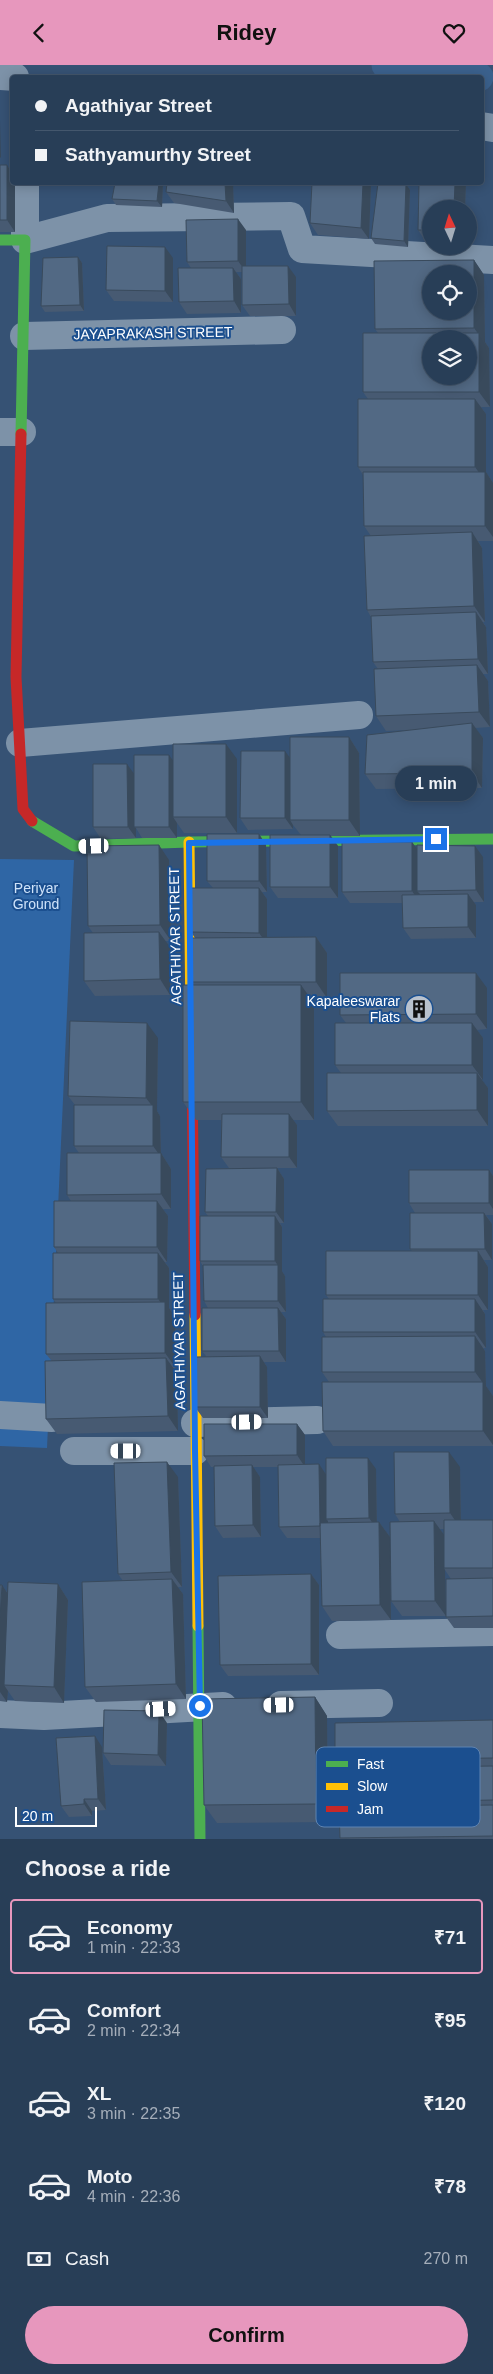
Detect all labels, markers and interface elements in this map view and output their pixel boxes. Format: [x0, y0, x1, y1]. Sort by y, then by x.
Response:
icon: back [25, 19, 53, 47]
icon: heart [440, 19, 468, 47]
text: Ridey [217, 20, 276, 45]
text: Agathiyar Street [65, 95, 212, 116]
text: Sathyamurthy Street [65, 144, 251, 165]
north arrow [422, 200, 478, 255]
map controls [422, 200, 477, 385]
button: locate [422, 265, 477, 320]
street label: JAYAPRAKASH STREET [73, 324, 233, 342]
button: layers [422, 330, 477, 385]
callout: 1 min [395, 767, 477, 801]
text: 1 min [415, 775, 457, 792]
route end [425, 828, 447, 850]
car [78, 838, 109, 854]
street label: AGATHIYAR STREET [166, 866, 184, 1005]
park label: Periyar Ground [13, 880, 59, 912]
place label: Kapaleeswarar Flats [307, 993, 400, 1025]
building icon: Kapaleeswarar Flats [404, 994, 434, 1024]
street label: AGATHIYAR STREET [170, 1271, 188, 1410]
car [231, 1414, 262, 1430]
car [111, 1444, 141, 1459]
route start [189, 1695, 211, 1717]
car [263, 1697, 294, 1713]
car [145, 1701, 176, 1717]
legend [316, 1747, 480, 1827]
text: Fast [357, 1756, 384, 1772]
text: Slow [357, 1778, 388, 1794]
text: Jam [357, 1801, 383, 1817]
scale bar [15, 1804, 98, 1827]
text: 20 m [22, 1808, 53, 1824]
text: Choose a ride [25, 1856, 170, 1881]
icon: car [27, 1914, 72, 1959]
text: Economy [87, 1917, 173, 1938]
text: ₹71 [434, 1927, 466, 1948]
text: 1 min · 22:33 [87, 1939, 180, 1956]
icon: car [27, 1997, 72, 2042]
text: Comfort [87, 2000, 161, 2021]
text: ₹95 [434, 2010, 466, 2031]
text: 2 min · 22:34 [87, 2022, 180, 2039]
icon: car [27, 2080, 72, 2125]
text: XL [87, 2083, 111, 2104]
text: ₹120 [423, 2093, 466, 2114]
text: 3 min · 22:35 [87, 2105, 180, 2122]
icon: car [27, 2163, 72, 2208]
text: Moto [87, 2166, 132, 2187]
text: ₹78 [434, 2176, 466, 2197]
text: 4 min · 22:36 [87, 2188, 180, 2205]
icon: cash [25, 2245, 53, 2273]
text: Cash [65, 2248, 109, 2269]
text: 270 m [424, 2250, 468, 2267]
button: Confirm [25, 2306, 468, 2364]

